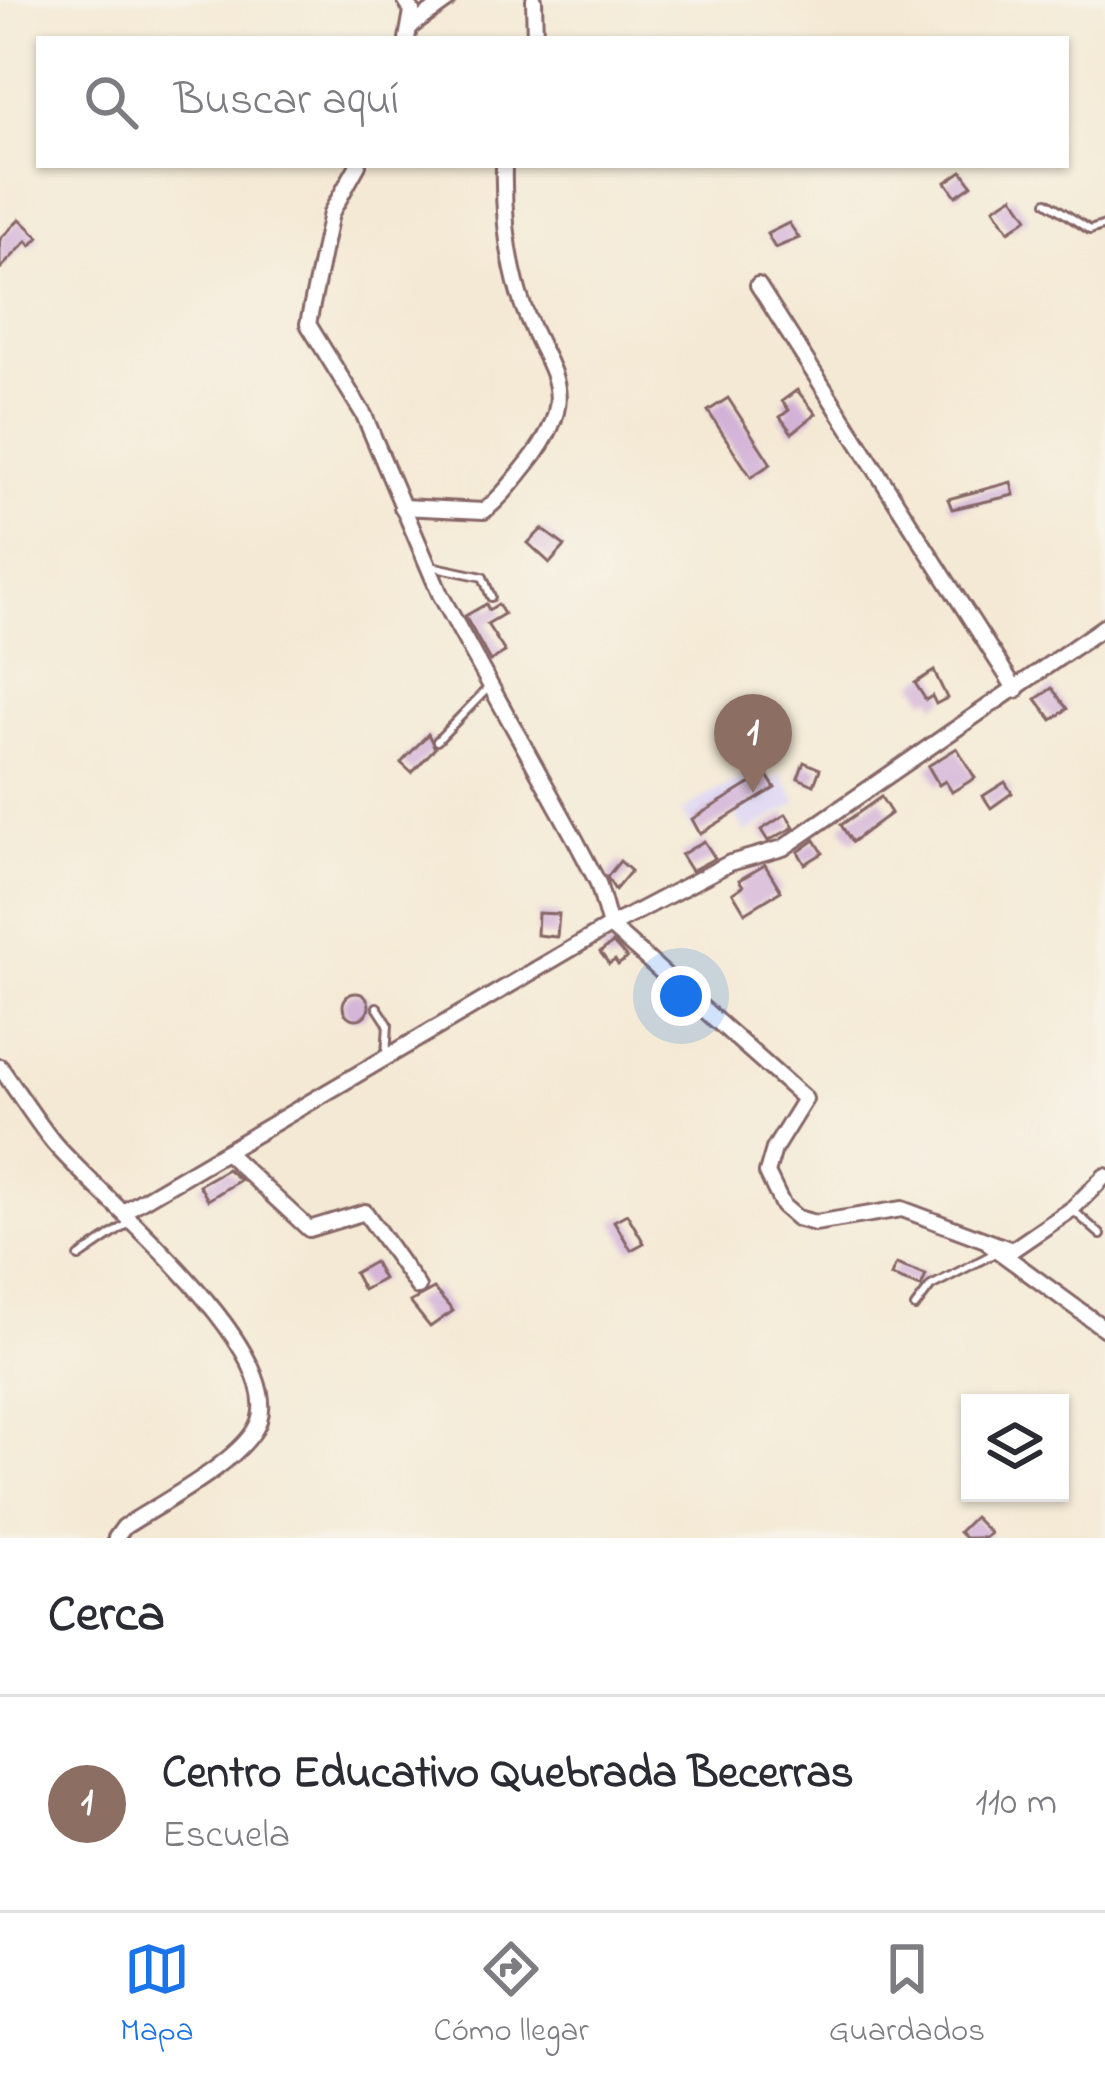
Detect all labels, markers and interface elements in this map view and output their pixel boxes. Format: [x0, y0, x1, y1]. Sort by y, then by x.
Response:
search box [36, 36, 1069, 168]
icon: search [78, 69, 144, 135]
text: Buscar aquí [174, 69, 399, 135]
pin: 1 [714, 694, 792, 793]
your location [651, 966, 711, 1026]
map controls [961, 1394, 1069, 1502]
button: layers [961, 1394, 1069, 1502]
text: Cerca [48, 1579, 165, 1654]
text: Centro Educativo Quebrada Becerras [162, 1742, 854, 1808]
text: 1 [81, 1775, 93, 1832]
text: 110 m [975, 1775, 1057, 1832]
text: Escuela [162, 1808, 290, 1865]
tab: Mapa [120, 1936, 194, 2056]
tab: Cómo llegar [434, 1936, 589, 2056]
tab: Guardados [829, 1936, 985, 2056]

